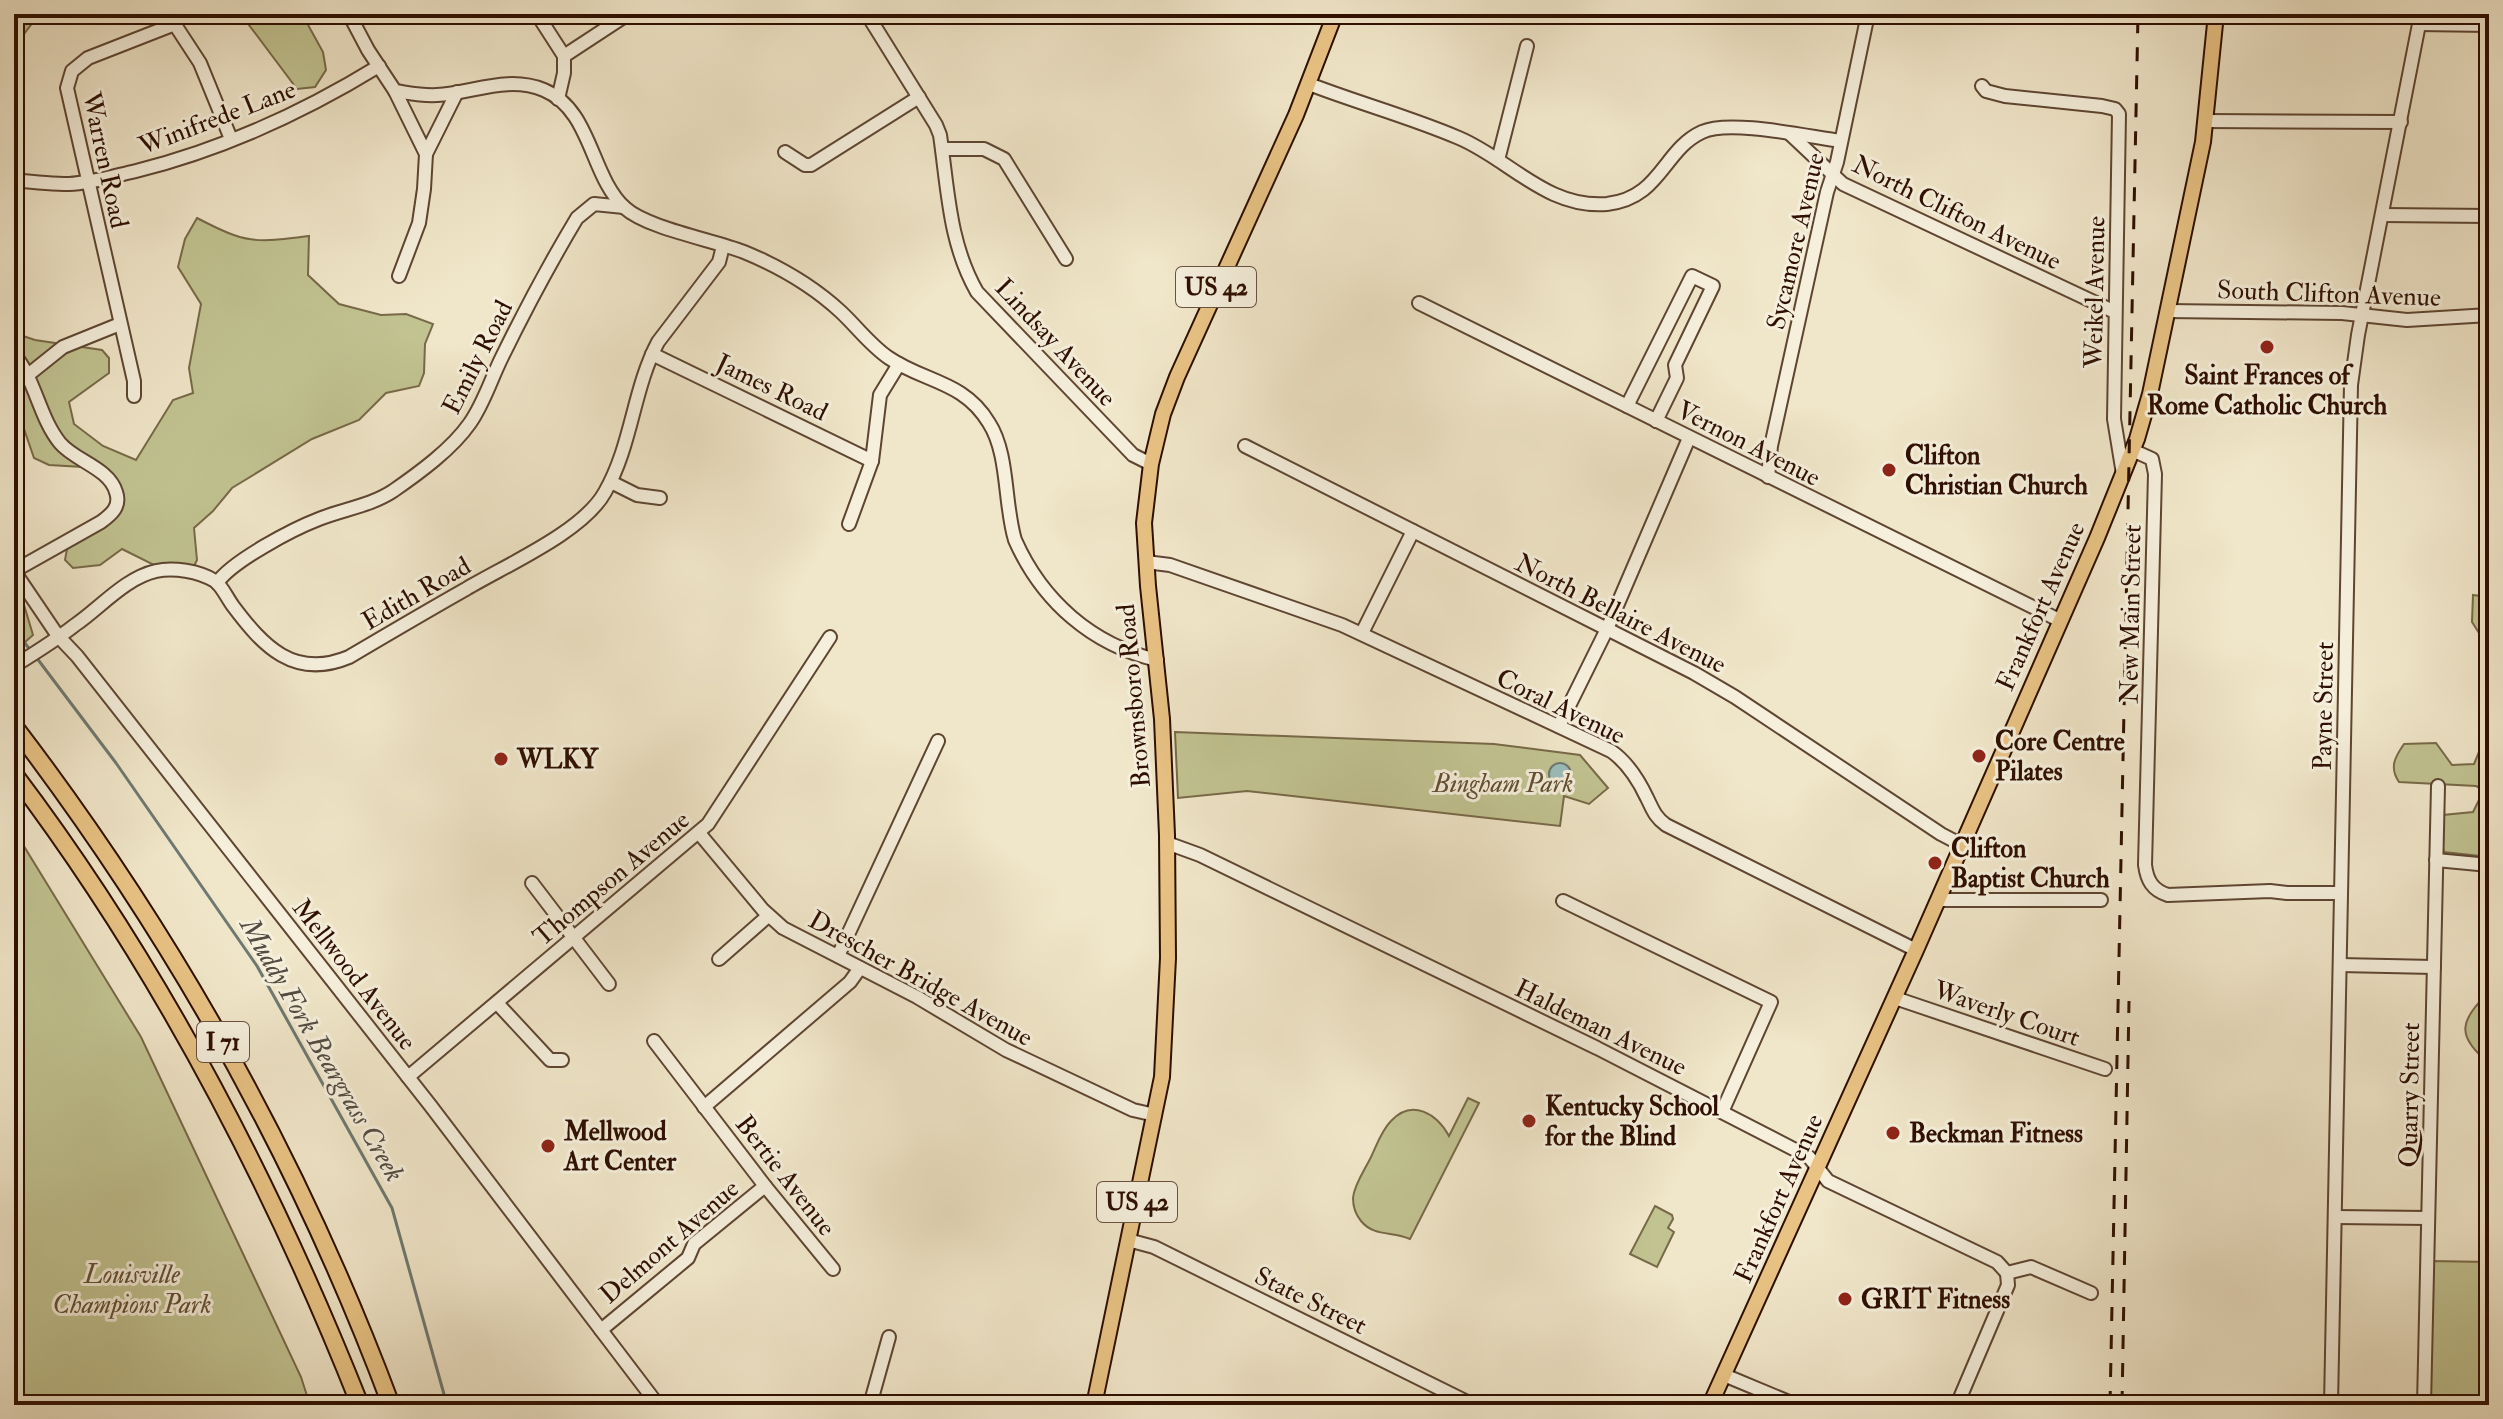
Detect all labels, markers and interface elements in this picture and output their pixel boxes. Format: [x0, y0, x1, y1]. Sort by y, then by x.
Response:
street label: Winifrede Lane [133, 73, 300, 163]
street label: Warren Road [75, 88, 135, 231]
street label: North Clifton Avenue [1847, 148, 2066, 277]
street label: Sycamore Avenue [1760, 150, 1832, 333]
street label: Weikel Avenue [2078, 216, 2112, 369]
road number: US 42 [1176, 267, 1256, 307]
street label: Lindsay Avenue [988, 272, 1123, 413]
street label: South Clifton Avenue [2216, 274, 2442, 314]
street label: Emily Road [436, 295, 520, 420]
marker: Saint Frances of Rome Catholic Church [2258, 338, 2276, 356]
street label: James Road [710, 347, 833, 429]
place label: Saint Frances of Rome Catholic Church [2147, 360, 2388, 422]
street label: Vernon Avenue [1671, 394, 1826, 494]
place label: Clifton Christian Church [1905, 440, 2088, 502]
marker: Clifton Christian Church [1880, 461, 1898, 479]
street label: Frankfort Avenue [1989, 517, 2092, 696]
street label: New Main Street [2113, 524, 2149, 704]
street label: North Bellaire Avenue [1510, 547, 1731, 681]
street label: Edith Road [356, 550, 477, 638]
street label: Brownsboro Road [1110, 602, 1158, 789]
street label: Payne Street [2307, 641, 2341, 771]
street label: Coral Avenue [1491, 662, 1630, 752]
place label: Core Centre Pilates [1995, 726, 2125, 788]
place label: WLKY [516, 744, 599, 776]
marker: Core Centre Pilates [1970, 747, 1988, 765]
marker: WLKY [492, 750, 510, 768]
park label: Bingham Park [1431, 768, 1573, 800]
street label: Thompson Avenue [527, 804, 697, 954]
place label: Clifton Baptist Church [1951, 833, 2110, 896]
marker: Clifton Baptist Church [1926, 854, 1944, 872]
street label: Mellwood Avenue [285, 893, 423, 1057]
street label: Drescher Bridge Avenue [803, 904, 1038, 1054]
water label: Muddy Fork Beargrass Creek [231, 910, 412, 1188]
street label: Haldeman Avenue [1509, 972, 1692, 1083]
street label: Waverly Court [1928, 974, 2084, 1054]
road number: I 71 [197, 1022, 249, 1062]
street label: Quarry Street [2393, 1022, 2427, 1168]
place label: Kentucky School for the Blind [1545, 1091, 1719, 1153]
street label: Bertie Avenue [728, 1109, 842, 1242]
street label: Frankfort Avenue [1727, 1109, 1830, 1288]
marker: Kentucky School for the Blind [1520, 1112, 1538, 1130]
place label: Mellwood Art Center [563, 1116, 677, 1178]
place label: Beckman Fitness [1909, 1118, 2083, 1150]
marker: Beckman Fitness [1884, 1124, 1902, 1142]
marker: Mellwood Art Center [539, 1137, 557, 1155]
street label: Delmont Avenue [594, 1173, 746, 1311]
road number: US 42 [1097, 1182, 1177, 1222]
park label: Louisville Champions Park [53, 1259, 211, 1321]
street label: State Street [1249, 1260, 1372, 1342]
place label: GRIT Fitness [1861, 1284, 2010, 1316]
marker: GRIT Fitness [1836, 1290, 1854, 1308]

